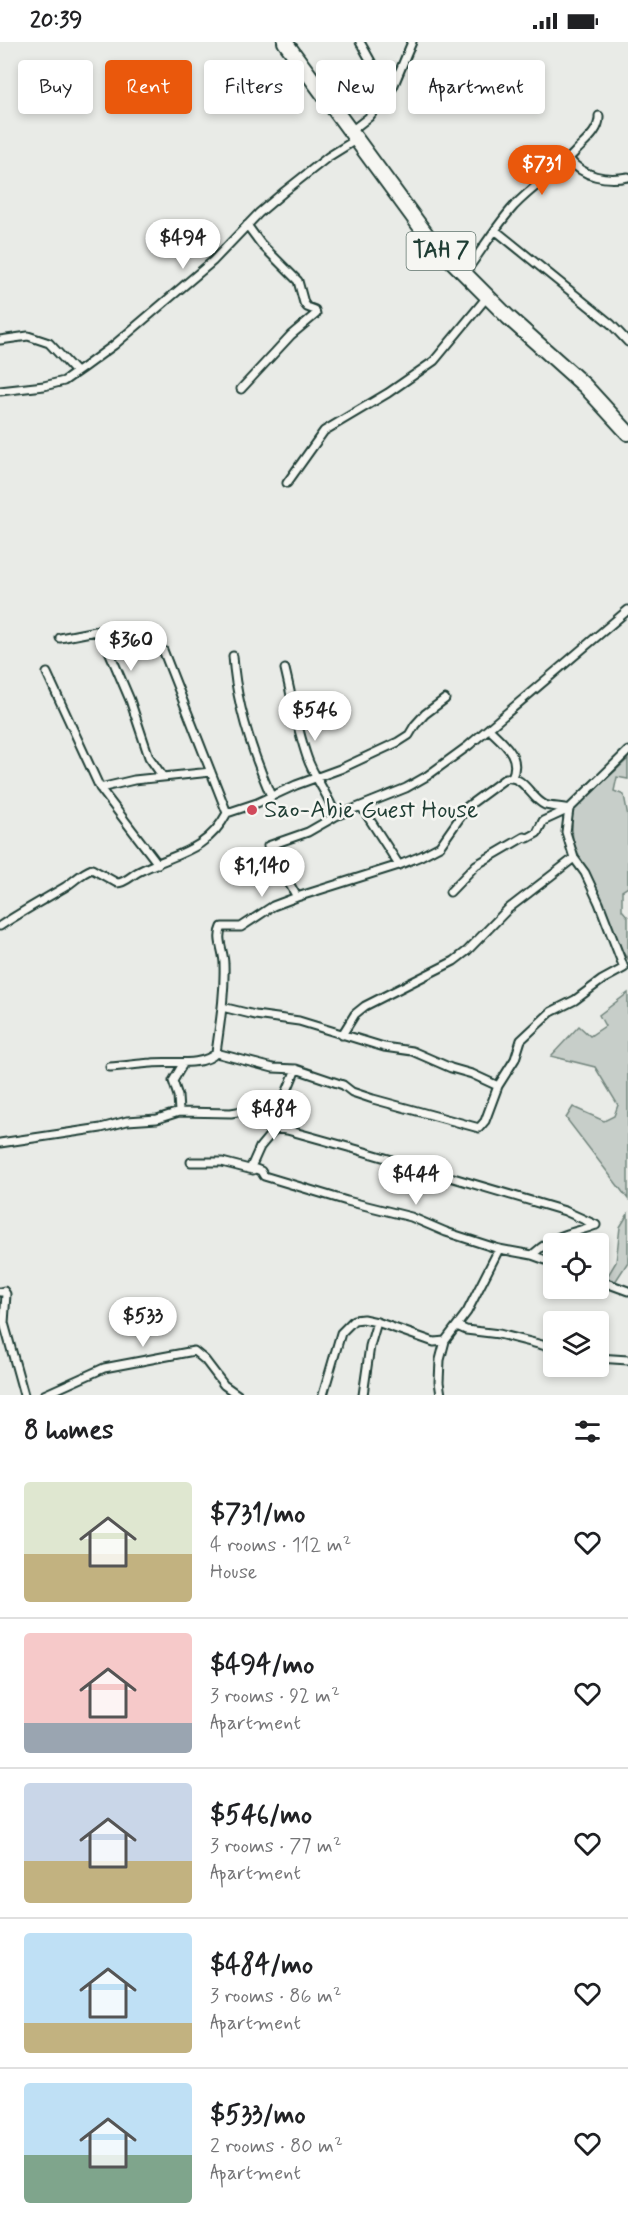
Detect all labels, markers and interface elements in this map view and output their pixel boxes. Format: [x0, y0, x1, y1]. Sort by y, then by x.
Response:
text: 20:39 [30, 7, 82, 35]
chip: Buy [18, 60, 93, 114]
chip: Rent [105, 60, 192, 114]
chip: Filters [204, 60, 304, 114]
chip: New [316, 60, 396, 114]
chip: Apartment [408, 60, 545, 114]
pin: $731 [506, 145, 578, 196]
text: $731 [522, 151, 562, 178]
pin: $494 [147, 219, 219, 270]
text: $494 [159, 225, 207, 252]
road number: TAH 7 [406, 232, 476, 270]
pin: $360 [95, 621, 167, 672]
text: $360 [109, 627, 153, 654]
pin: $546 [279, 691, 351, 742]
text: $546 [292, 697, 338, 724]
place label: Sao-Abie Guest House [264, 795, 478, 826]
marker: Sao-Abie Guest House [245, 803, 259, 817]
pin: $1,140 [213, 847, 311, 898]
text: $1,140 [234, 853, 290, 880]
pin: $484 [238, 1090, 310, 1141]
text: $484 [251, 1096, 297, 1123]
pin: $444 [380, 1155, 452, 1206]
text: $444 [392, 1161, 440, 1188]
map controls [543, 1233, 609, 1377]
button: locate [543, 1233, 609, 1299]
pin: $533 [107, 1297, 179, 1348]
text: $533 [123, 1303, 163, 1330]
button: layers [543, 1311, 609, 1377]
text: 8 homes [24, 1414, 114, 1448]
icon: filters [571, 1415, 604, 1448]
text: $731/mo [210, 1498, 305, 1532]
icon: home [72, 1506, 144, 1578]
icon: heart [571, 1526, 604, 1559]
text: 4 rooms · 112 m² [210, 1532, 351, 1559]
text: House [210, 1559, 257, 1586]
text: $494/mo [210, 1649, 314, 1683]
icon: home [72, 1657, 144, 1729]
icon: heart [571, 1677, 604, 1710]
text: 3 rooms · 92 m² [210, 1683, 340, 1710]
text: Apartment [210, 1710, 301, 1737]
text: $546/mo [210, 1799, 312, 1833]
icon: home [72, 1807, 144, 1879]
icon: heart [571, 1827, 604, 1860]
text: 3 rooms · 77 m² [210, 1833, 342, 1860]
text: Apartment [210, 1860, 301, 1887]
text: $484/mo [210, 1949, 313, 1983]
icon: home [72, 1957, 144, 2029]
icon: heart [571, 1977, 604, 2010]
text: 3 rooms · 86 m² [210, 1983, 342, 2010]
text: Apartment [210, 2010, 301, 2037]
text: $533/mo [210, 2099, 306, 2133]
icon: home [72, 2107, 144, 2179]
icon: heart [571, 2127, 604, 2160]
text: 2 rooms · 80 m² [210, 2133, 343, 2160]
text: Apartment [210, 2160, 301, 2187]

